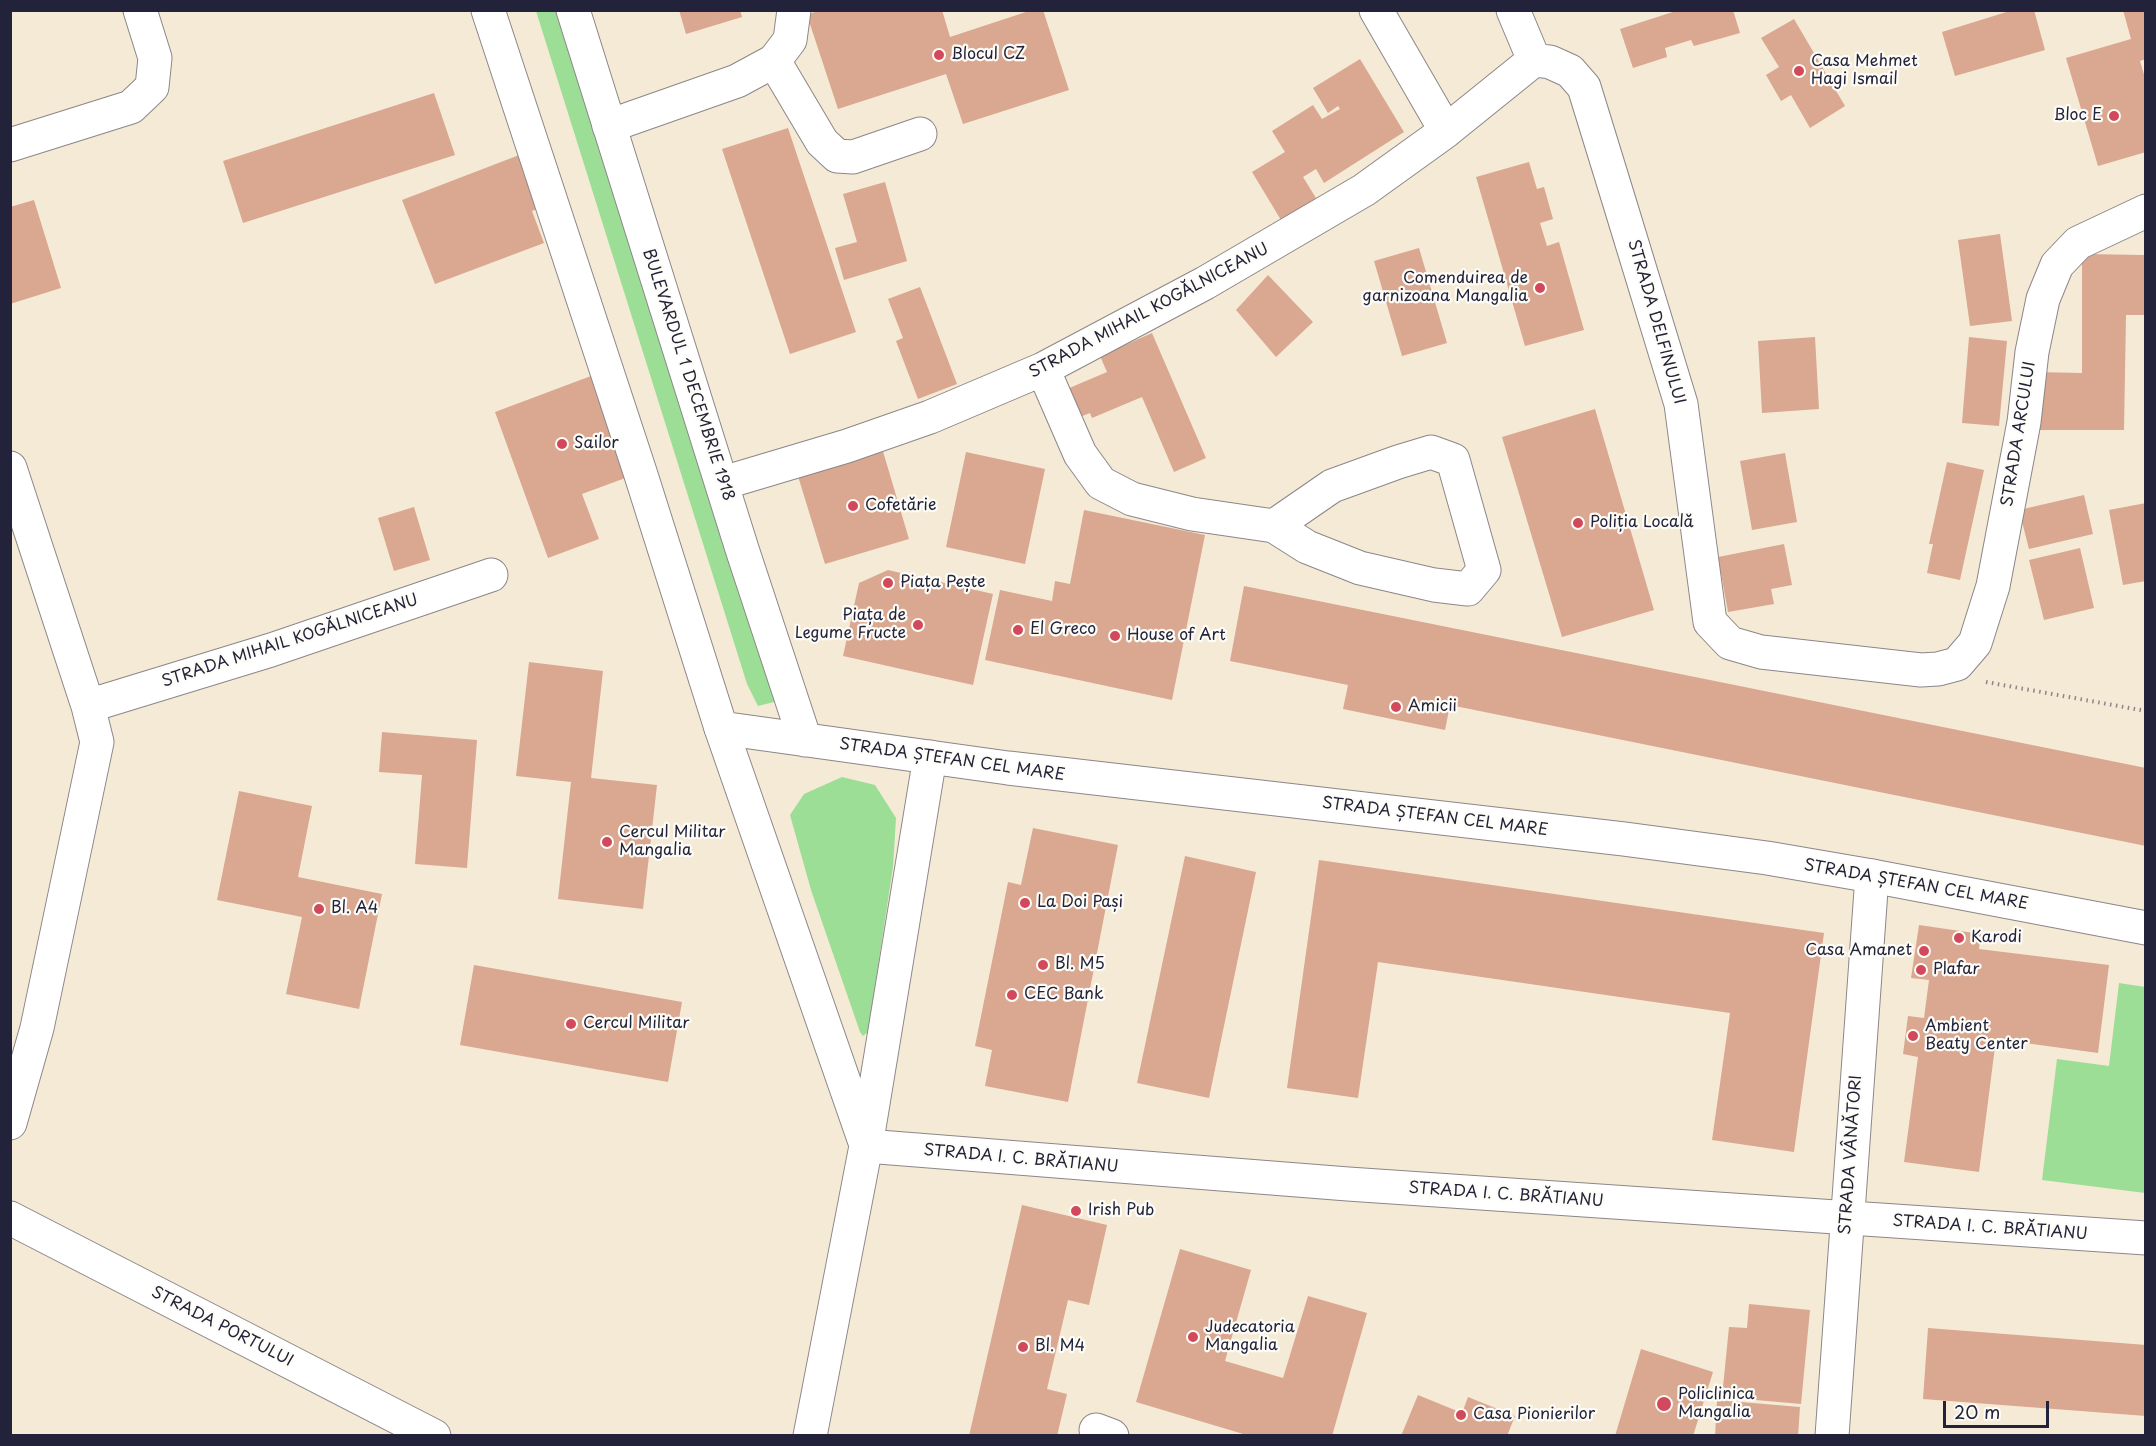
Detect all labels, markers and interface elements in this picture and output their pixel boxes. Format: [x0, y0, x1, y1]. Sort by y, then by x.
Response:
place label: Blocul CZ [951, 45, 1025, 65]
marker: Blocul CZ [932, 48, 946, 62]
place label: Casa Mehmet Hagi Ismail [1811, 52, 1918, 90]
marker: Casa Mehmet Hagi Ismail [1792, 64, 1806, 78]
place label: Bloc E [2053, 106, 2102, 126]
marker: Bloc E [2107, 109, 2121, 123]
street label: STRADA DELFINULUI [1623, 237, 1689, 407]
street label: STRADA MIHAIL KOGĂLNICEANU [1026, 239, 1272, 383]
street label: BULEVARDUL 1 DECEMBRIE 1918 [638, 247, 738, 503]
place label: Comenduirea de garnizoana Mangalia [1363, 269, 1528, 307]
marker: Comenduirea de garnizoana Mangalia [1533, 281, 1547, 295]
street label: STRADA ARCULUI [1998, 360, 2040, 508]
place label: Sailor [574, 434, 619, 454]
marker: Sailor [555, 437, 569, 451]
place label: Cofetărie [865, 496, 936, 516]
marker: Cofetărie [846, 499, 860, 513]
place label: Poliția Locală [1590, 513, 1694, 533]
marker: Poliția Locală [1571, 516, 1585, 530]
place label: Piața Pește [900, 573, 986, 593]
marker: Piața Pește [881, 576, 895, 590]
street label: STRADA MIHAIL KOGĂLNICEANU [159, 590, 421, 692]
place label: Piața de Legume Fructe [795, 606, 906, 644]
marker: Piața de Legume Fructe [911, 618, 925, 632]
place label: El Greco [1030, 620, 1096, 640]
marker: El Greco [1011, 623, 1025, 637]
place label: House of Art [1127, 626, 1226, 646]
marker: House of Art [1108, 629, 1122, 643]
place label: Amicii [1408, 697, 1457, 717]
marker: Amicii [1389, 700, 1403, 714]
street label: STRADA ȘTEFAN CEL MARE [838, 735, 1066, 785]
street label: STRADA ȘTEFAN CEL MARE [1321, 794, 1549, 840]
place label: Cercul Militar Mangalia [619, 823, 725, 861]
marker: Cercul Militar Mangalia [600, 835, 614, 849]
street label: STRADA ȘTEFAN CEL MARE [1802, 856, 2030, 914]
place label: La Doi Pași [1037, 893, 1123, 913]
marker: La Doi Pași [1018, 896, 1032, 910]
place label: Bl. A4 [331, 899, 378, 919]
marker: Bl. A4 [312, 902, 326, 916]
place label: Karodi [1971, 928, 2022, 948]
marker: Karodi [1952, 931, 1966, 945]
place label: Casa Amanet [1805, 941, 1912, 961]
marker: Casa Amanet [1917, 944, 1931, 958]
place label: Bl. M5 [1055, 955, 1105, 975]
marker: Bl. M5 [1036, 958, 1050, 972]
place label: Plafar [1933, 960, 1980, 980]
marker: Plafar [1914, 963, 1928, 977]
place label: CEC Bank [1024, 985, 1104, 1005]
marker: CEC Bank [1005, 988, 1019, 1002]
place label: Cercul Militar [583, 1014, 689, 1034]
marker: Cercul Militar [564, 1017, 578, 1031]
place label: Ambient Beaty Center [1925, 1017, 2028, 1055]
marker: Ambient Beaty Center [1906, 1029, 1920, 1043]
street label: STRADA VÂNĂTORI [1836, 1075, 1866, 1235]
street label: STRADA I. C. BRĂTIANU [923, 1141, 1119, 1177]
street label: STRADA I. C. BRĂTIANU [1408, 1179, 1604, 1211]
place label: Irish Pub [1088, 1201, 1154, 1221]
marker: Irish Pub [1069, 1204, 1083, 1218]
street label: STRADA I. C. BRĂTIANU [1892, 1212, 2088, 1244]
street label: STRADA PORTULUI [148, 1283, 296, 1371]
place label: Judecatoria Mangalia [1205, 1318, 1295, 1356]
marker: Judecatoria Mangalia [1186, 1330, 1200, 1344]
place label: Bl. M4 [1035, 1337, 1085, 1357]
marker: Bl. M4 [1016, 1340, 1030, 1354]
place label: Policlinica Mangalia [1678, 1385, 1755, 1423]
scale bar [1946, 1389, 2052, 1427]
marker: Policlinica Mangalia [1655, 1395, 1673, 1413]
text: 20 m [1954, 1398, 2000, 1425]
place label: Casa Pionierilor [1473, 1405, 1595, 1425]
marker: Casa Pionierilor [1454, 1408, 1468, 1422]

